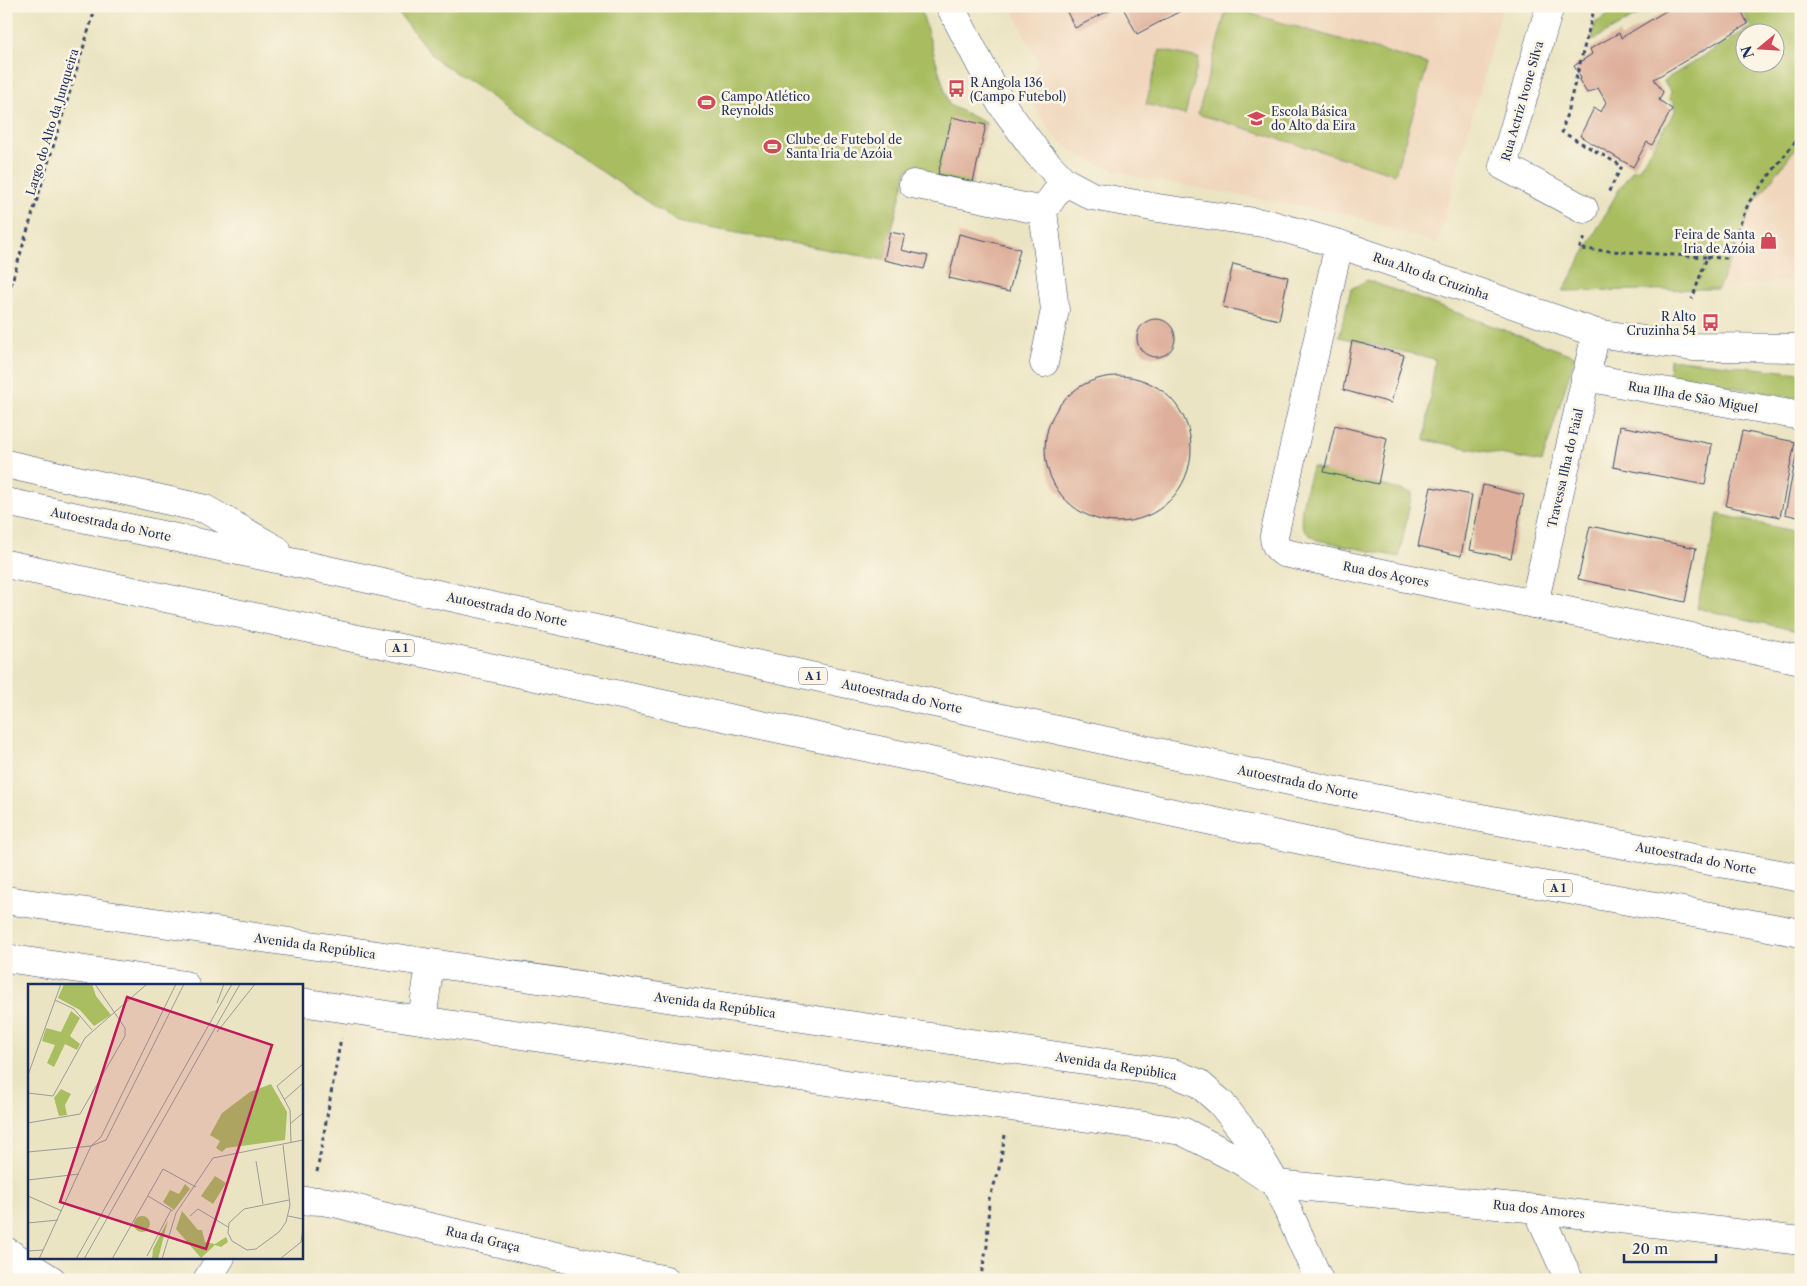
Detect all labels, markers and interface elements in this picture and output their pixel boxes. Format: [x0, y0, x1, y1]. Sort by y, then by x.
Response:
north arrow [1734, 22, 1784, 72]
street label: Rua Actriz Ivone Silva [1498, 39, 1547, 163]
text: N [1737, 43, 1758, 61]
street label: Largo do Alto da Junqueira [23, 46, 82, 197]
place label: R Angola 136 (Campo Futebol) [970, 75, 1066, 104]
bus stop icon: R Angola 136 (Campo Futebol) [946, 79, 966, 99]
place label: Campo Atlético Reynolds [721, 89, 810, 118]
sports icon: Campo Atlético Reynolds [697, 93, 717, 113]
place label: Escola Básica do Alto da Eira [1271, 104, 1356, 133]
school or university icon: Escola Básica do Alto da Eira [1247, 108, 1267, 128]
place label: Clube de Futebol de Santa Iria de Azóia [786, 132, 902, 161]
sports icon: Clube de Futebol de Santa Iria de Azóia [762, 136, 782, 156]
place label: Feira de Santa Iria de Azóia [1674, 227, 1756, 256]
shop icon: Feira de Santa Iria de Azóia [1759, 231, 1779, 251]
street label: Rua Alto da Cruzinha [1371, 249, 1492, 303]
place label: R Alto Cruzinha 54 [1627, 309, 1696, 338]
bus stop icon: R Alto Cruzinha 54 [1700, 313, 1720, 333]
street label: Rua Ilha de São Miguel [1627, 378, 1759, 416]
street label: Travessa Ilha do Faial [1544, 406, 1586, 529]
street label: Autoestrada do Norte [48, 504, 173, 544]
street label: Rua dos Açores [1342, 558, 1430, 590]
street label: Autoestrada do Norte [444, 589, 569, 629]
road number: A 1 [386, 640, 414, 656]
road number: A 1 [799, 668, 827, 684]
street label: Autoestrada do Norte [839, 676, 964, 716]
street label: Autoestrada do Norte [1235, 762, 1360, 802]
street label: Autoestrada do Norte [1633, 839, 1758, 877]
road number: A 1 [1544, 880, 1572, 896]
street label: Avenida da República [252, 930, 377, 962]
inset map [28, 984, 302, 1258]
street label: Avenida da República [652, 989, 777, 1021]
street label: Avenida da República [1053, 1049, 1178, 1083]
street label: Rua dos Amores [1492, 1197, 1586, 1221]
street label: Rua da Graça [444, 1223, 522, 1255]
scale bar [1624, 1231, 1717, 1263]
text: 20 m [1632, 1239, 1668, 1258]

